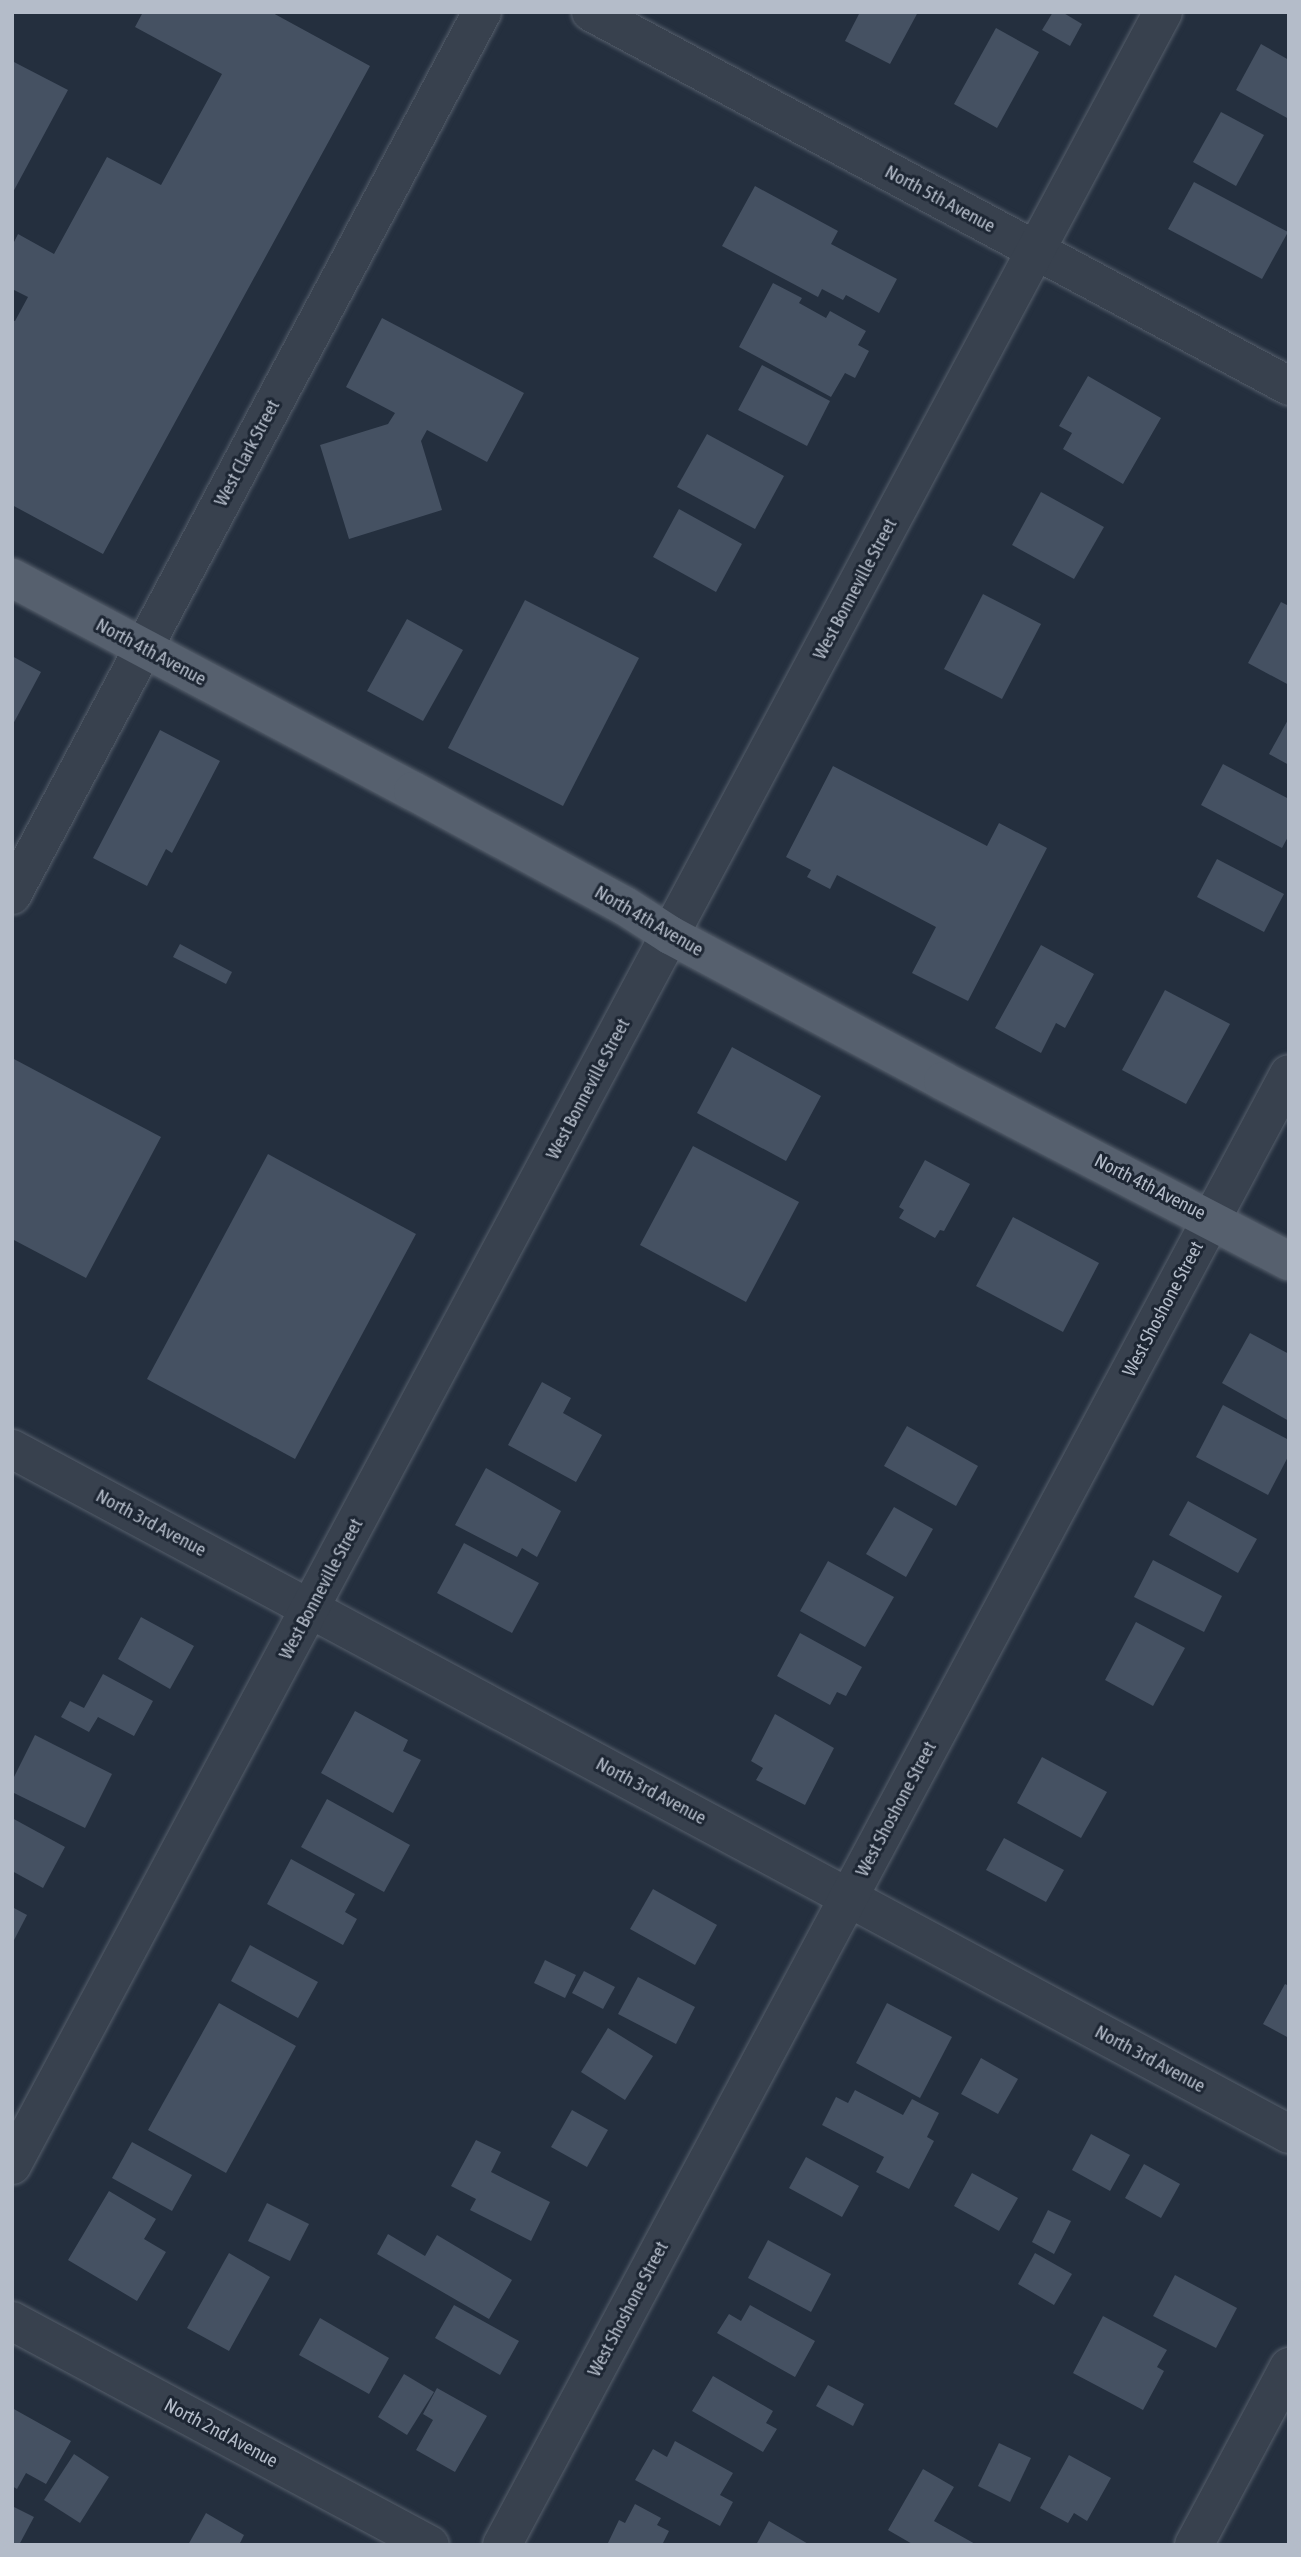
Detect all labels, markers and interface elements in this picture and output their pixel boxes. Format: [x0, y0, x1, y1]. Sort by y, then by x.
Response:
street label: North 5th Avenue [881, 160, 999, 238]
street label: West Clark Street [209, 396, 285, 510]
street label: West Bonneville Street [808, 515, 902, 663]
street label: North 4th Avenue [92, 613, 210, 691]
street label: North 4th Avenue [591, 881, 707, 961]
street label: West Bonneville Street [541, 1015, 635, 1163]
street label: North 4th Avenue [1091, 1149, 1209, 1225]
street label: West Shoshone Street [1118, 1238, 1208, 1380]
street label: North 3rd Avenue [92, 1484, 210, 1562]
street label: West Bonneville Street [274, 1515, 368, 1663]
street label: West Shoshone Street [851, 1738, 941, 1880]
street label: North 3rd Avenue [592, 1752, 710, 1830]
street label: North 3rd Avenue [1091, 2020, 1209, 2098]
street label: West Shoshone Street [583, 2238, 673, 2380]
street label: North 2nd Avenue [160, 2394, 282, 2472]

